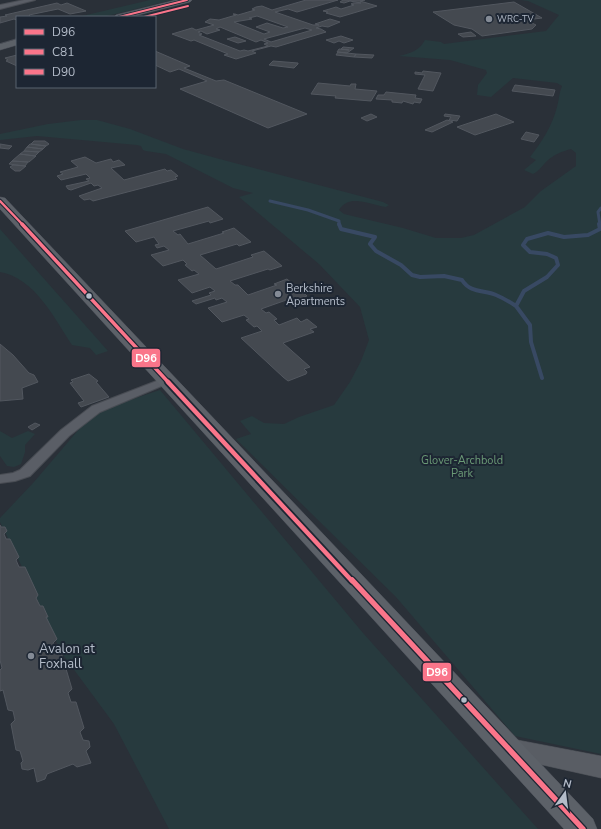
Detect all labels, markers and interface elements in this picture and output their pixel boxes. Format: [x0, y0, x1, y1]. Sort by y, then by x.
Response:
place label: WRC-TV [497, 13, 535, 25]
marker: WRC-TV [484, 14, 494, 24]
legend [16, 16, 156, 88]
text: D96 [52, 24, 75, 40]
text: C81 [52, 44, 74, 60]
text: D90 [52, 64, 75, 80]
place label: Berkshire Apartments [286, 281, 345, 309]
marker: Berkshire Apartments [273, 289, 283, 299]
unlabelled marker [84, 291, 94, 301]
line badge: D96 [131, 348, 161, 368]
text: D96 [135, 351, 157, 366]
park label: Glover-Archbold Park [421, 453, 503, 481]
place label: Avalon at Foxhall [39, 640, 95, 673]
marker: Avalon at Foxhall [26, 651, 36, 661]
line badge: D96 [422, 662, 452, 682]
text: D96 [426, 665, 448, 680]
unlabelled marker [459, 695, 469, 705]
north arrow [545, 773, 585, 813]
text: N [561, 776, 573, 792]

